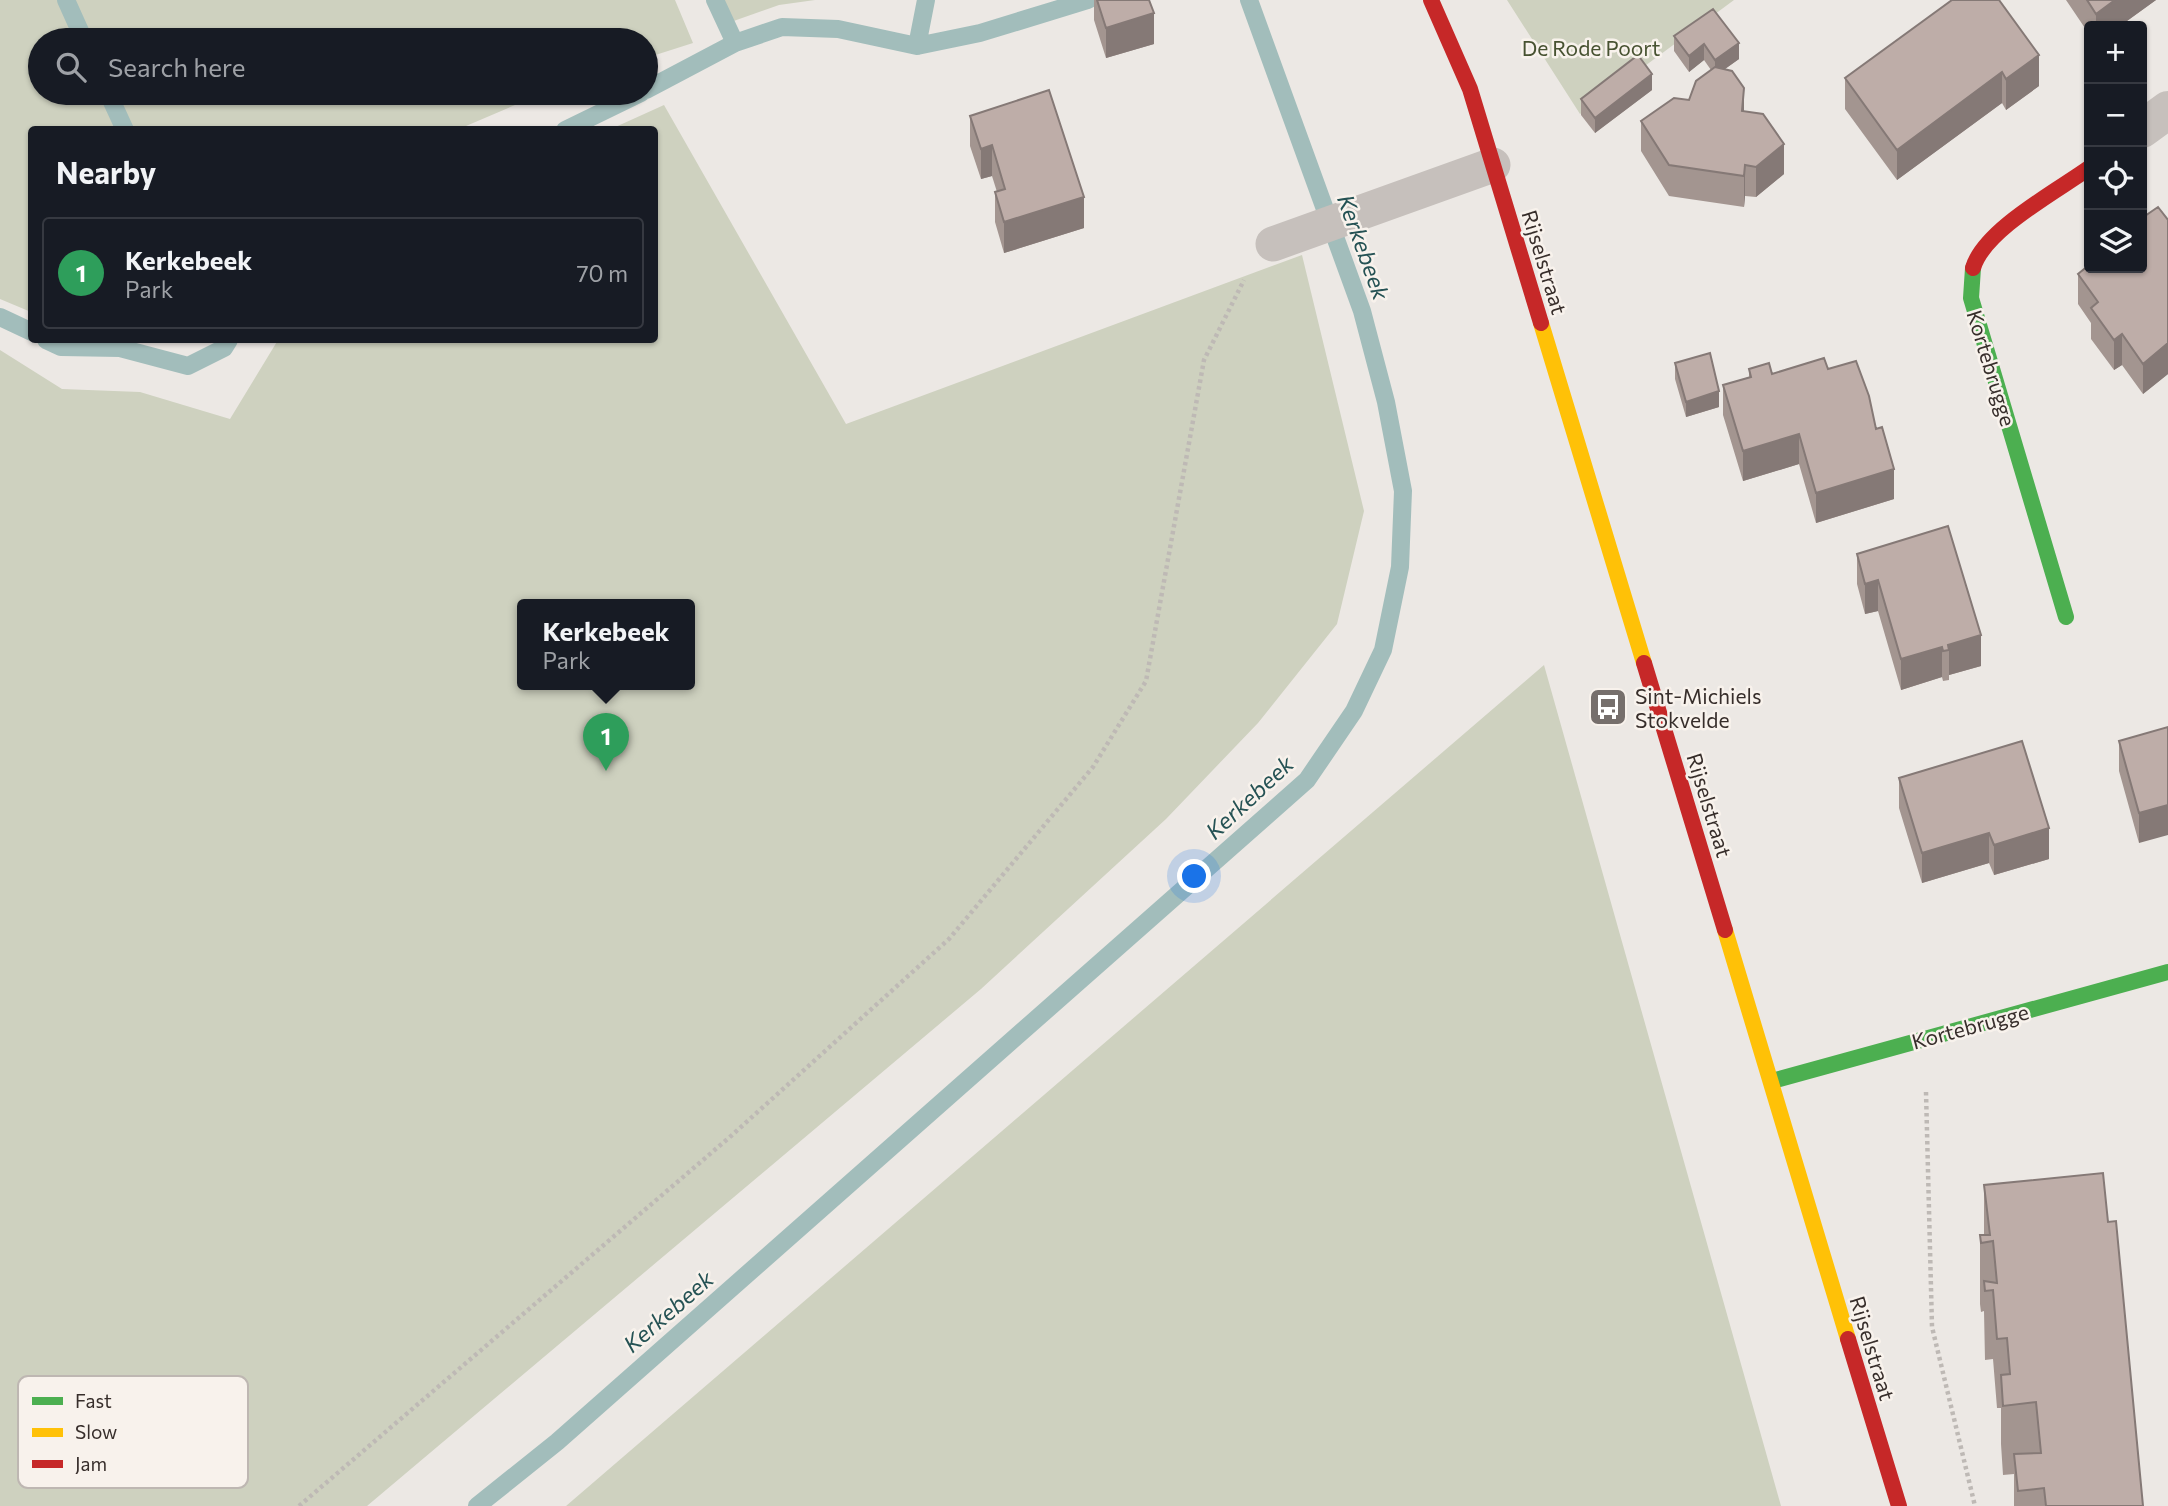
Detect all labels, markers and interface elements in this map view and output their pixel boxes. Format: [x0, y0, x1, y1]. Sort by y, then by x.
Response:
map controls [2084, 21, 2147, 273]
button: + [2084, 21, 2147, 84]
search box [28, 28, 658, 105]
park label: De Rode Poort [1522, 35, 1660, 60]
icon: search [52, 48, 90, 86]
text: Search here [108, 51, 246, 82]
button: − [2084, 84, 2147, 147]
button: locate [2084, 147, 2147, 210]
text: Nearby [56, 153, 156, 190]
water label: Kerkebeek [1332, 190, 1396, 304]
street label: Rijselstraat [1517, 207, 1573, 317]
button: layers [2084, 210, 2147, 273]
text: Kerkebeek [125, 244, 252, 275]
text: 1 [76, 259, 86, 287]
text: 70 m [576, 259, 628, 287]
text: Park [125, 275, 173, 303]
street label: Kortebrugge [1963, 307, 2021, 429]
popup [517, 599, 695, 690]
text: Kerkebeek [542, 615, 670, 646]
text: Park [542, 646, 591, 674]
place label: Sint-Michiels Stokvelde [1635, 683, 1761, 732]
bus stop icon: Sint-Michiels Stokvelde [1587, 686, 1629, 728]
pin: 1 [583, 713, 629, 771]
water label: Kerkebeek [1199, 749, 1299, 845]
street label: Rijselstraat [1682, 750, 1738, 860]
your location [1177, 859, 1211, 893]
street label: Kortebrugge [1909, 998, 2031, 1054]
water label: Kerkebeek [617, 1264, 719, 1358]
street label: Rijselstraat [1845, 1293, 1901, 1403]
legend [18, 1376, 248, 1488]
text: Fast [75, 1389, 112, 1412]
text: Slow [75, 1420, 117, 1443]
text: Jam [75, 1452, 107, 1475]

